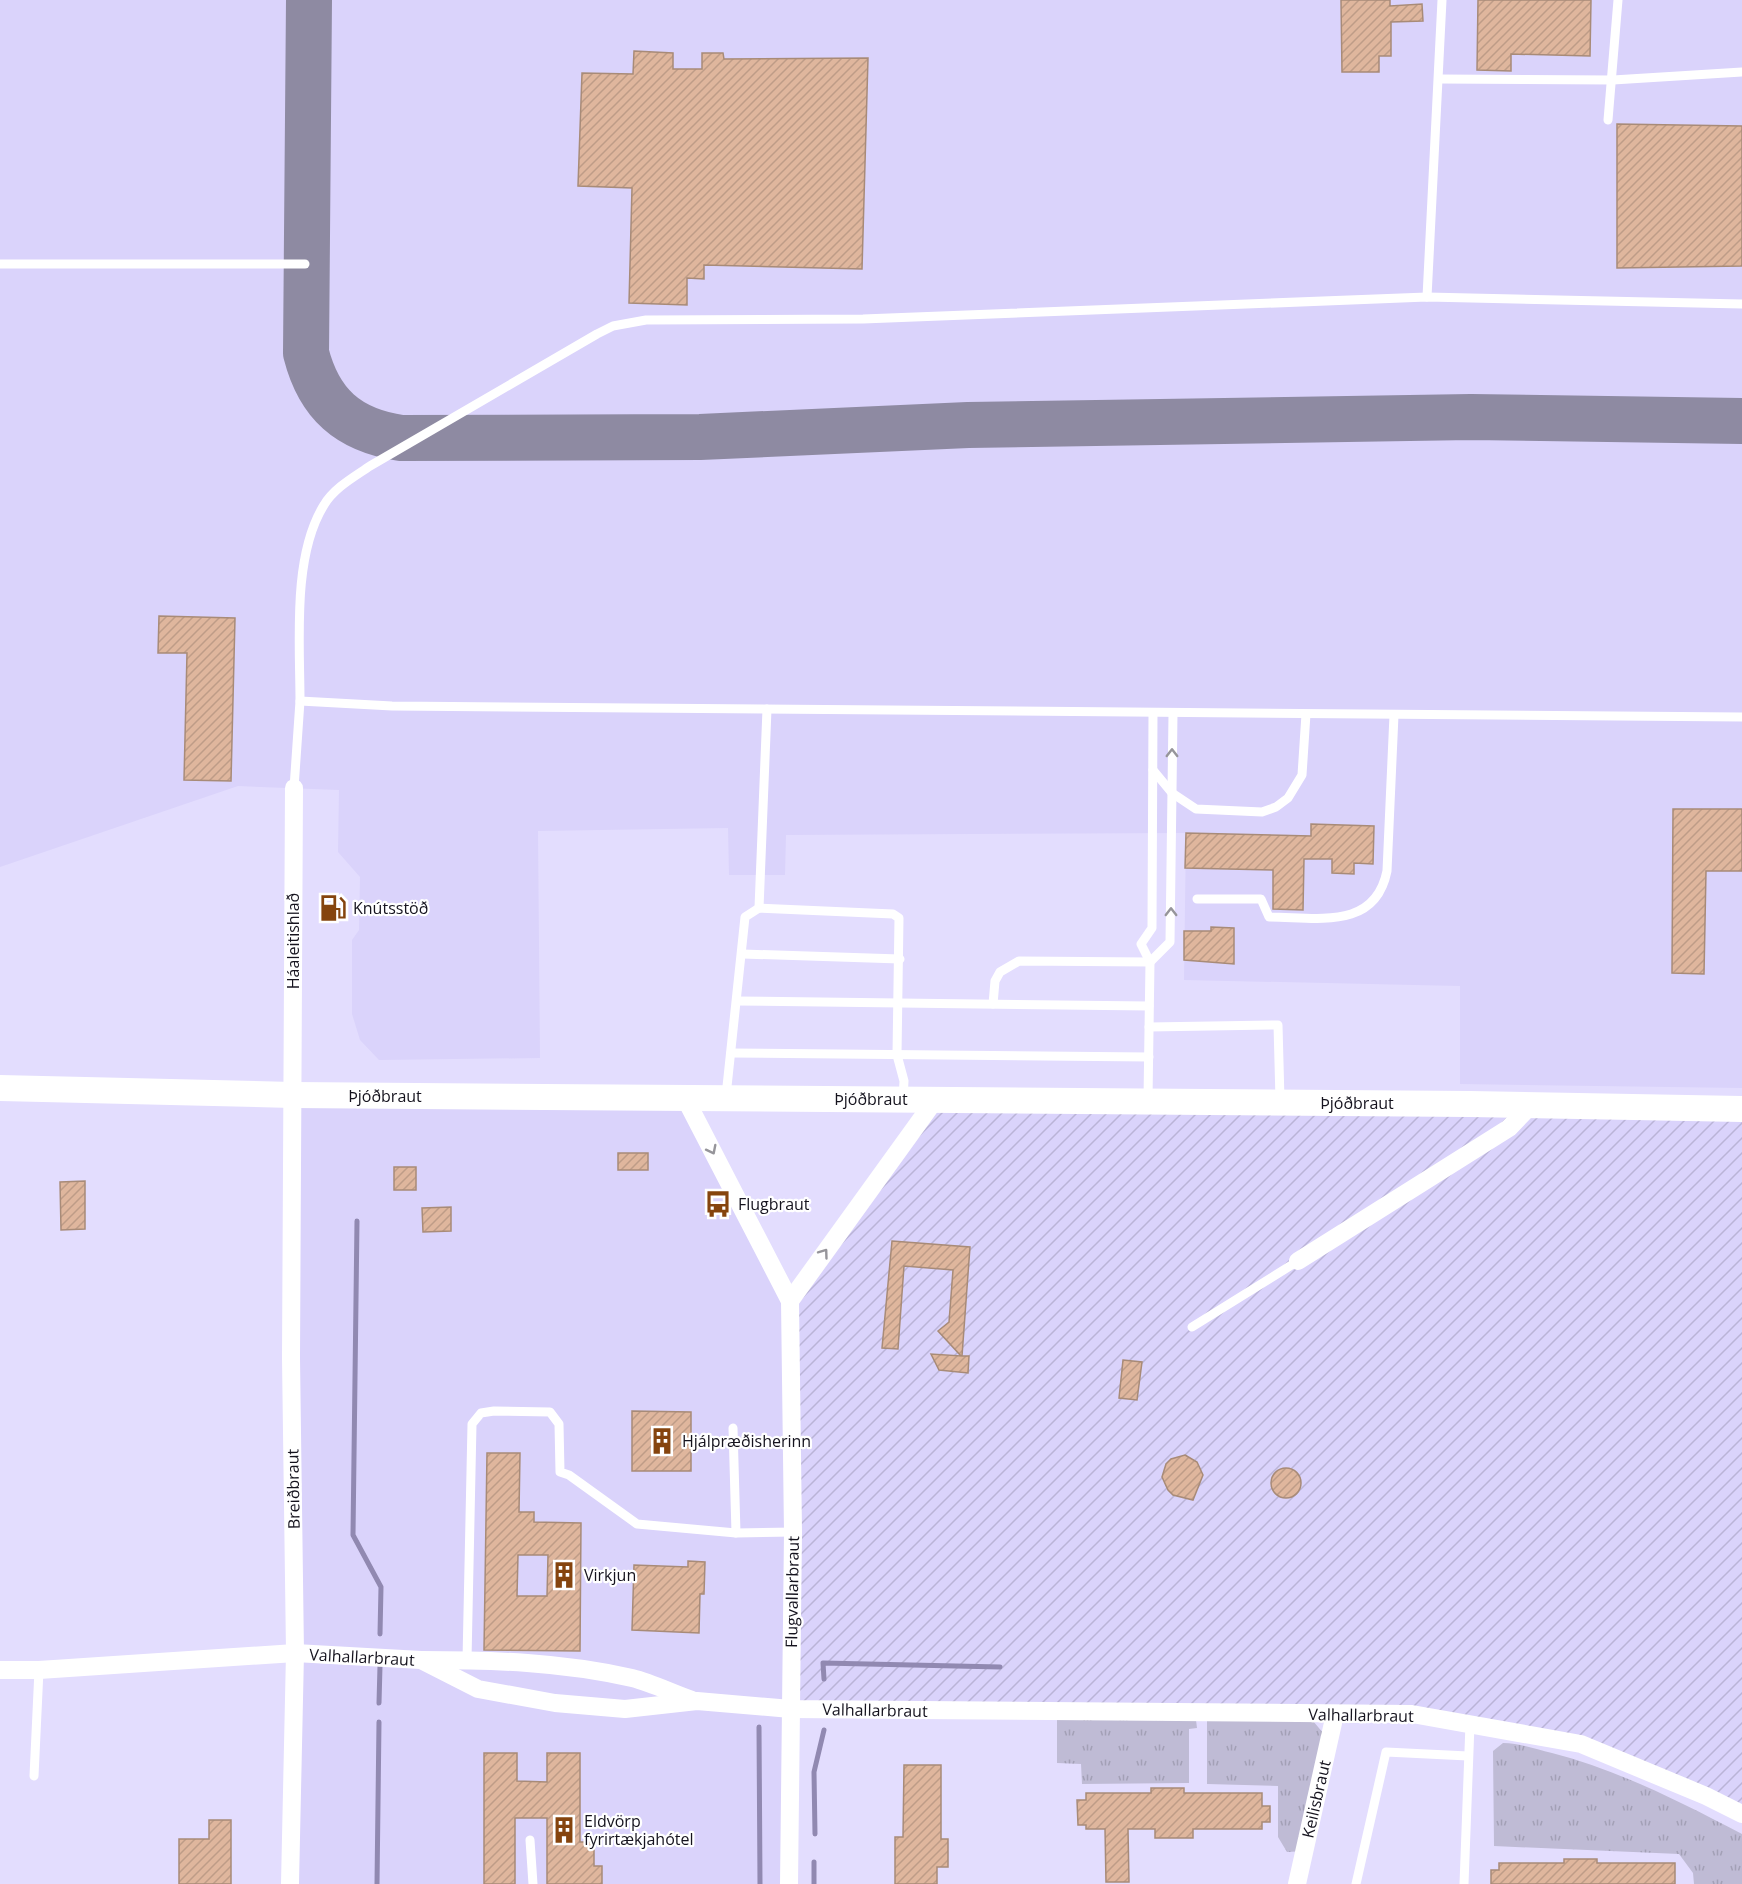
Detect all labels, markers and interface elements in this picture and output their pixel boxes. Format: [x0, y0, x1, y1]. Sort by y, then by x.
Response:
one-way arrow [1166, 748, 1179, 757]
street label: Háaleitishlað [282, 893, 304, 989]
fuel station icon: Knútsstöð [318, 893, 348, 923]
place label: Knútsstöð [353, 897, 428, 919]
one-way arrow [1165, 908, 1177, 917]
street label: Þjóðbraut [348, 1085, 422, 1107]
street label: Þjóðbraut [834, 1088, 908, 1110]
street label: Þjóðbraut [1320, 1092, 1394, 1114]
one-way arrow [705, 1144, 716, 1154]
bus stop icon: Flugbraut [703, 1189, 733, 1219]
place label: Flugbraut [738, 1193, 810, 1215]
one-way arrow [817, 1249, 828, 1260]
building icon: Hjálpræðisherinn [647, 1426, 677, 1456]
place label: Hjálpræðisherinn [682, 1430, 811, 1452]
street label: Breiðbraut [281, 1448, 305, 1529]
street label: Flugvallarbraut [780, 1536, 804, 1648]
building icon: Virkjun [549, 1560, 579, 1590]
place label: Virkjun [584, 1564, 636, 1586]
street label: Valhallarbraut [309, 1643, 416, 1671]
street label: Valhallarbraut [822, 1698, 928, 1722]
street label: Valhallarbraut [1308, 1703, 1414, 1727]
street label: Keilisbraut [1296, 1758, 1336, 1840]
place label: Eldvörp fyrirtækjahótel [584, 1810, 694, 1850]
building icon: Eldvörp fyrirtækjahótel [549, 1815, 579, 1845]

